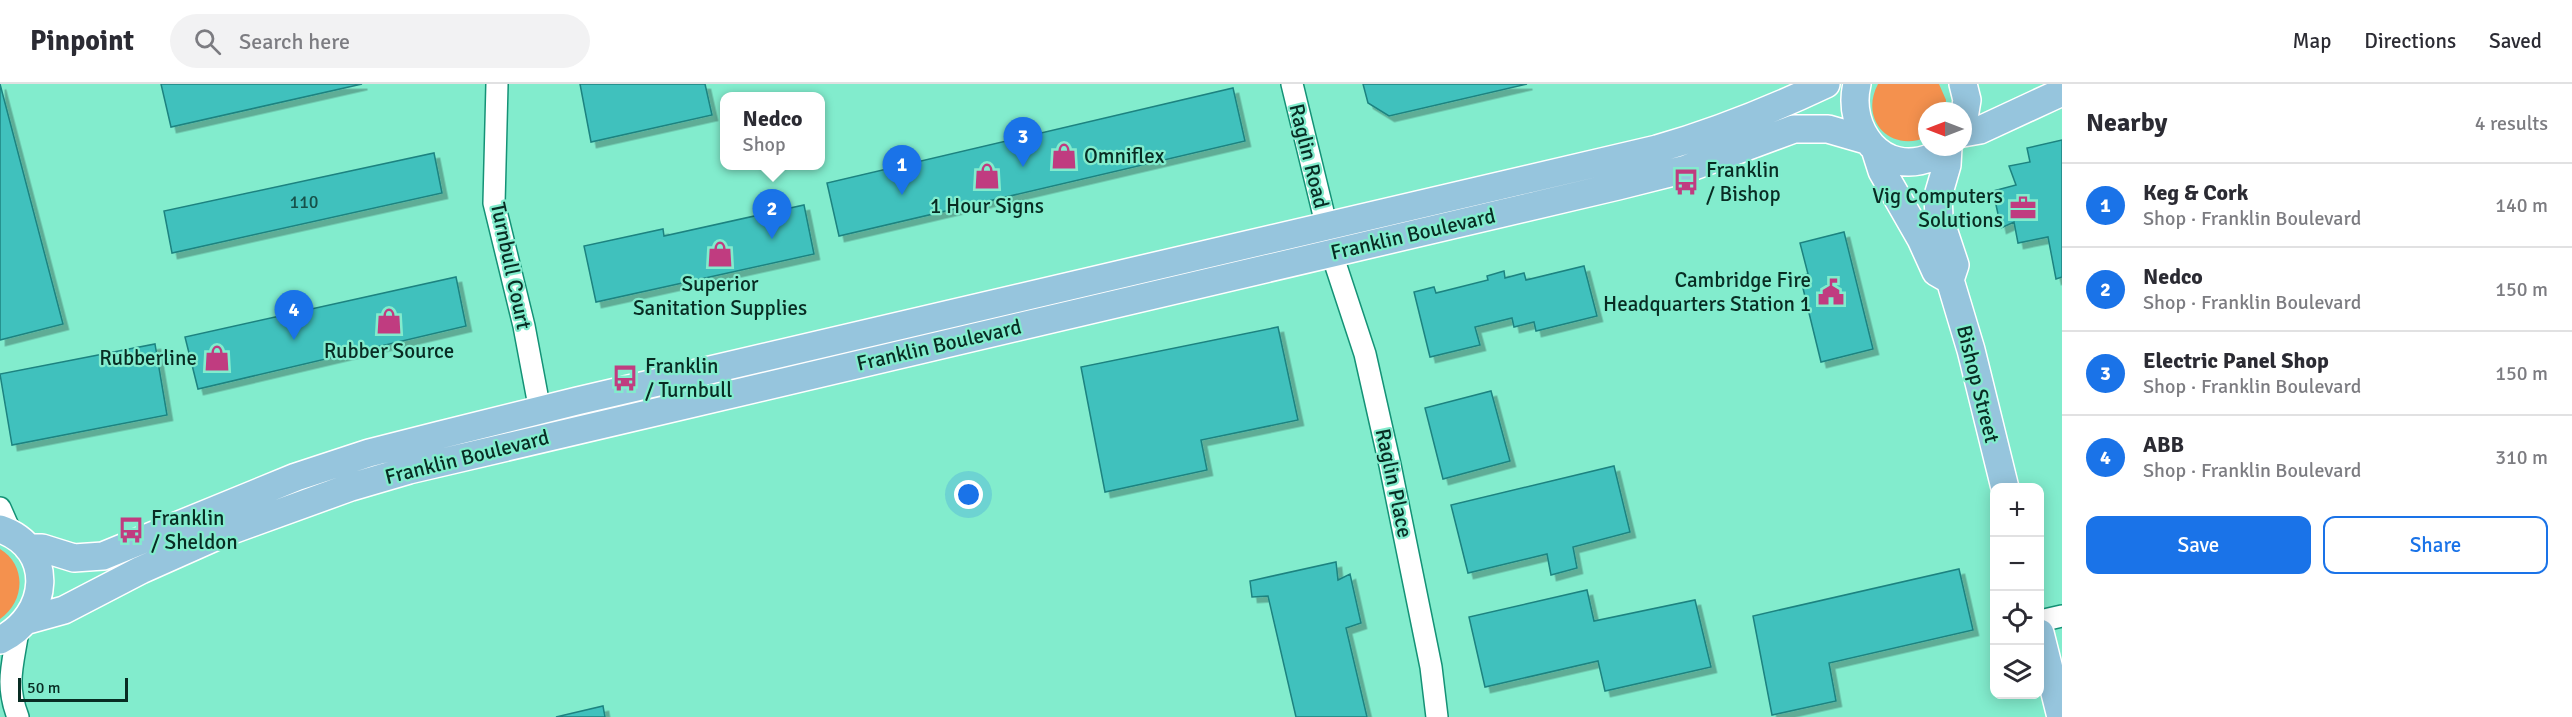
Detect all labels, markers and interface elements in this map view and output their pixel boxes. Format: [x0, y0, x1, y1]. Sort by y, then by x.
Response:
search box [170, 14, 590, 68]
text: Pinpoint [30, 24, 134, 58]
icon: search [191, 25, 224, 58]
text: Search here [239, 28, 350, 55]
text: Map [2293, 28, 2331, 54]
text: Directions [2364, 28, 2456, 54]
text: Saved [2489, 28, 2542, 54]
popup [720, 92, 825, 170]
street label: Raglin Road [1283, 101, 1335, 211]
north arrow [1918, 102, 1972, 156]
text: Nedco [743, 105, 802, 132]
text: Nearby [2086, 107, 2167, 139]
text: 4 results [2475, 111, 2548, 136]
pin: 3 [1004, 118, 1042, 167]
text: Shop [743, 132, 786, 157]
shop icon: Omniflex [1049, 141, 1079, 171]
place label: Omniflex [1084, 143, 1165, 169]
pin: 1 [882, 146, 922, 195]
place label: Franklin / Bishop [1706, 157, 1781, 207]
shop icon: 1 Hour Signs [972, 161, 1002, 191]
bus stop icon: Franklin / Bishop [1671, 167, 1701, 197]
text: Keg & Cork [2143, 179, 2248, 206]
place label: Vig Computers Solutions [1872, 183, 2003, 233]
pin: 2 [752, 190, 792, 239]
house number: 110 [289, 191, 319, 213]
place label: 1 Hour Signs [930, 193, 1044, 219]
office icon: Vig Computers Solutions [2008, 193, 2038, 223]
text: 1 [2100, 193, 2111, 218]
text: 140 m [2495, 193, 2548, 218]
street label: Turnbull Court [485, 200, 537, 332]
street label: Franklin Boulevard [1328, 202, 1498, 266]
text: Shop · Franklin Boulevard [2143, 206, 2361, 231]
shop icon: Superior Sanitation Supplies [705, 239, 735, 269]
text: Nedco [2143, 263, 2203, 290]
place label: Cambridge Fire Headquarters Station 1 [1603, 267, 1811, 317]
place label: Superior Sanitation Supplies [633, 271, 807, 321]
public building icon: Cambridge Fire Headquarters Station 1 [1816, 277, 1846, 307]
text: 2 [2100, 277, 2111, 302]
text: 150 m [2495, 277, 2548, 302]
pin: 4 [274, 290, 314, 340]
text: Shop · Franklin Boulevard [2143, 290, 2361, 315]
shop icon: Rubber Source [374, 306, 404, 336]
street label: Franklin Boulevard [854, 313, 1024, 377]
street label: Bishop Street [1951, 322, 2005, 446]
place label: Rubber Source [324, 338, 454, 364]
shop icon: Rubberline [202, 343, 232, 373]
place label: Rubberline [99, 345, 197, 371]
text: Electric Panel Shop [2143, 347, 2329, 374]
place label: Franklin / Turnbull [645, 353, 732, 403]
text: 3 [2100, 361, 2111, 386]
text: 150 m [2495, 361, 2548, 386]
bus stop icon: Franklin / Turnbull [610, 363, 640, 393]
text: Shop · Franklin Boulevard [2143, 374, 2361, 399]
street label: Franklin Boulevard [382, 424, 552, 490]
street label: Raglin Place [1370, 426, 1418, 540]
text: ABB [2143, 431, 2184, 458]
text: 4 [2100, 445, 2111, 470]
text: 310 m [2495, 445, 2548, 470]
text: Shop · Franklin Boulevard [2143, 458, 2361, 483]
your location [954, 480, 983, 509]
map controls [1990, 483, 2044, 699]
button: + [1990, 483, 2044, 537]
place label: Franklin / Sheldon [151, 505, 238, 555]
bus stop icon: Franklin / Sheldon [116, 515, 146, 545]
button: Save [2086, 516, 2311, 574]
button: Share [2323, 516, 2548, 574]
button: − [1990, 537, 2044, 591]
button: locate [1990, 591, 2044, 645]
button: layers [1990, 645, 2044, 699]
scale bar [18, 675, 128, 702]
text: 50 m [27, 678, 61, 698]

